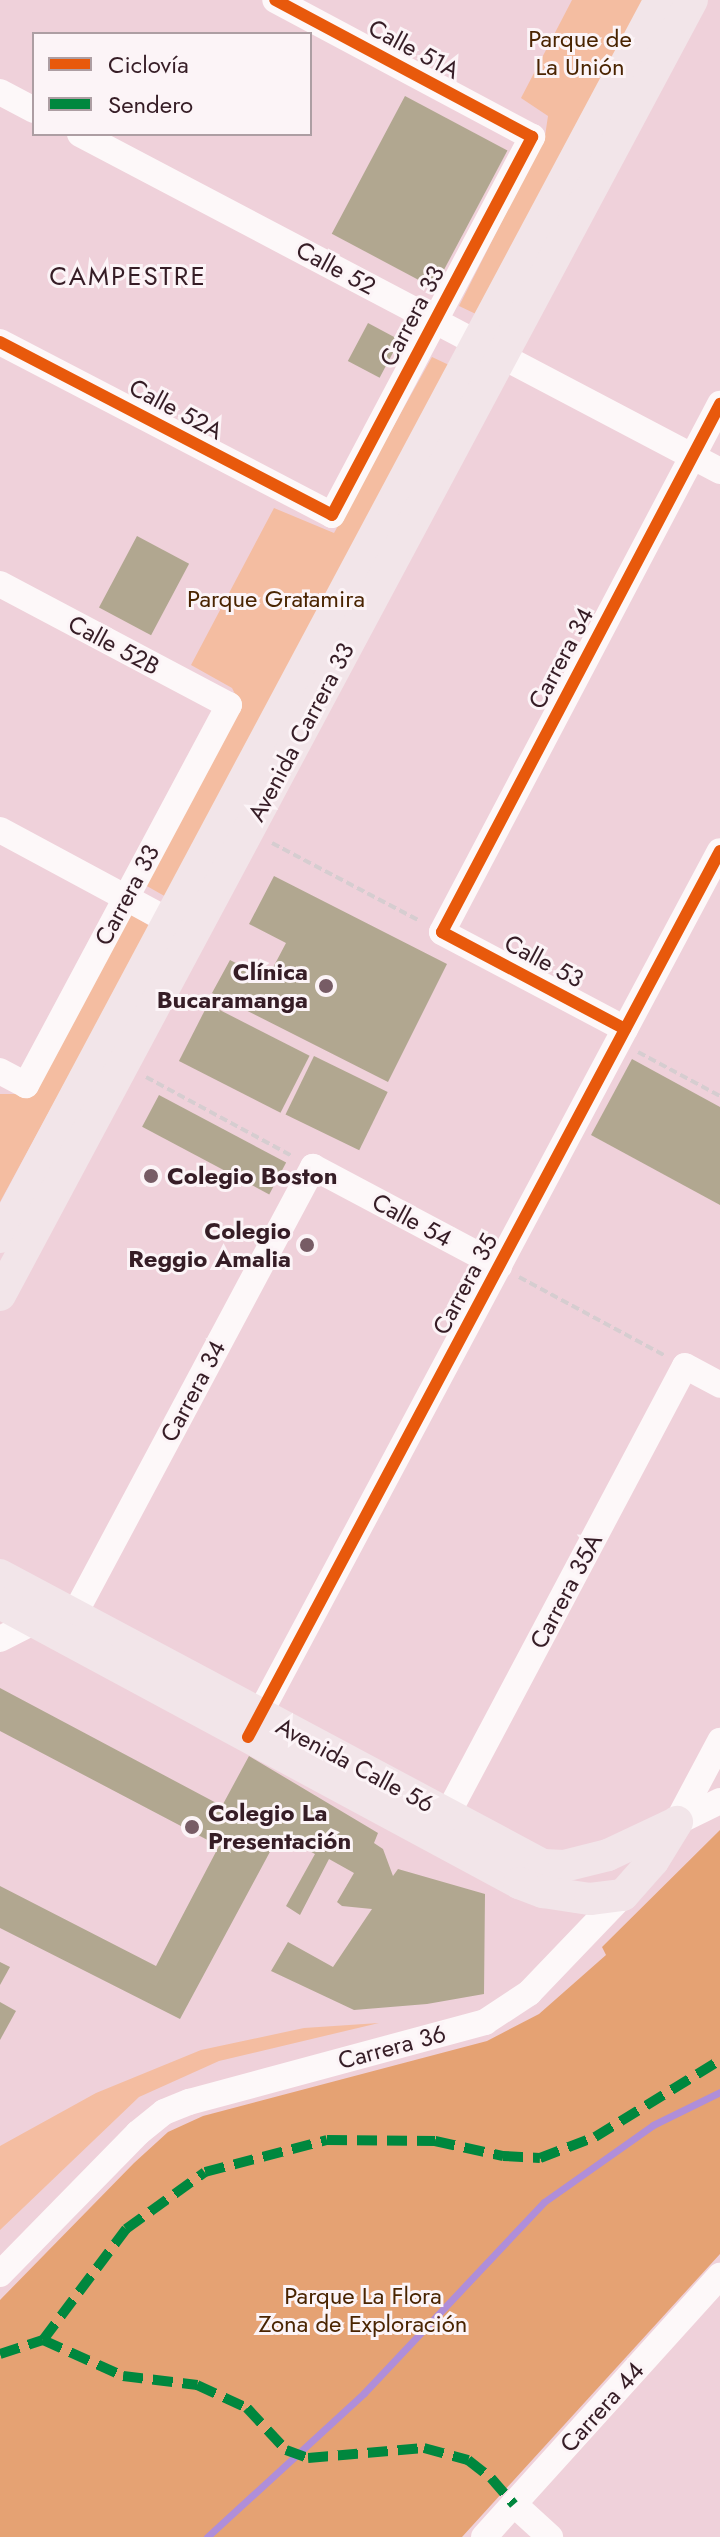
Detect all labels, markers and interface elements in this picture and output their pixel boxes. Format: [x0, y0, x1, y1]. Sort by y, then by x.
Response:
street label: Calle 51A [364, 13, 464, 85]
park label: Parque de La Unión [528, 25, 632, 81]
legend [32, 32, 312, 136]
text: Ciclovía [108, 47, 189, 82]
text: Sendero [108, 87, 193, 122]
street label: Calle 52 [291, 235, 381, 301]
district label: CAMPESTRE [49, 261, 207, 293]
street label: Carrera 33 [374, 261, 450, 371]
street label: Calle 52A [124, 372, 228, 446]
park label: Parque Gratamira [187, 585, 365, 613]
street label: Carrera 34 [522, 602, 600, 714]
street label: Calle 52B [63, 609, 165, 681]
street label: Avenida Carrera 33 [242, 638, 360, 826]
street label: Carrera 33 [89, 840, 165, 950]
street label: Calle 53 [500, 928, 588, 994]
place label: Clínica Bucaramanga [157, 958, 308, 1014]
marker: Clínica Bucaramanga [315, 975, 337, 997]
place label: Colegio Boston [167, 1162, 337, 1190]
marker: Colegio Boston [142, 1167, 160, 1185]
street label: Calle 54 [367, 1187, 457, 1253]
place label: Colegio Reggio Amalia [128, 1217, 291, 1273]
street label: Carrera 35 [426, 1229, 504, 1339]
marker: Colegio Reggio Amalia [298, 1236, 316, 1254]
street label: Carrera 34 [154, 1335, 232, 1447]
street label: Carrera 35A [524, 1529, 608, 1653]
street label: Avenida Calle 56 [271, 1711, 439, 1819]
place label: Colegio La Presentación [208, 1799, 351, 1855]
marker: Colegio La Presentación [183, 1818, 201, 1836]
street label: Carrera 36 [335, 2019, 449, 2075]
park label: Parque La Flora Zona de Exploración [259, 2282, 467, 2338]
street label: Carrera 44 [554, 2356, 650, 2458]

